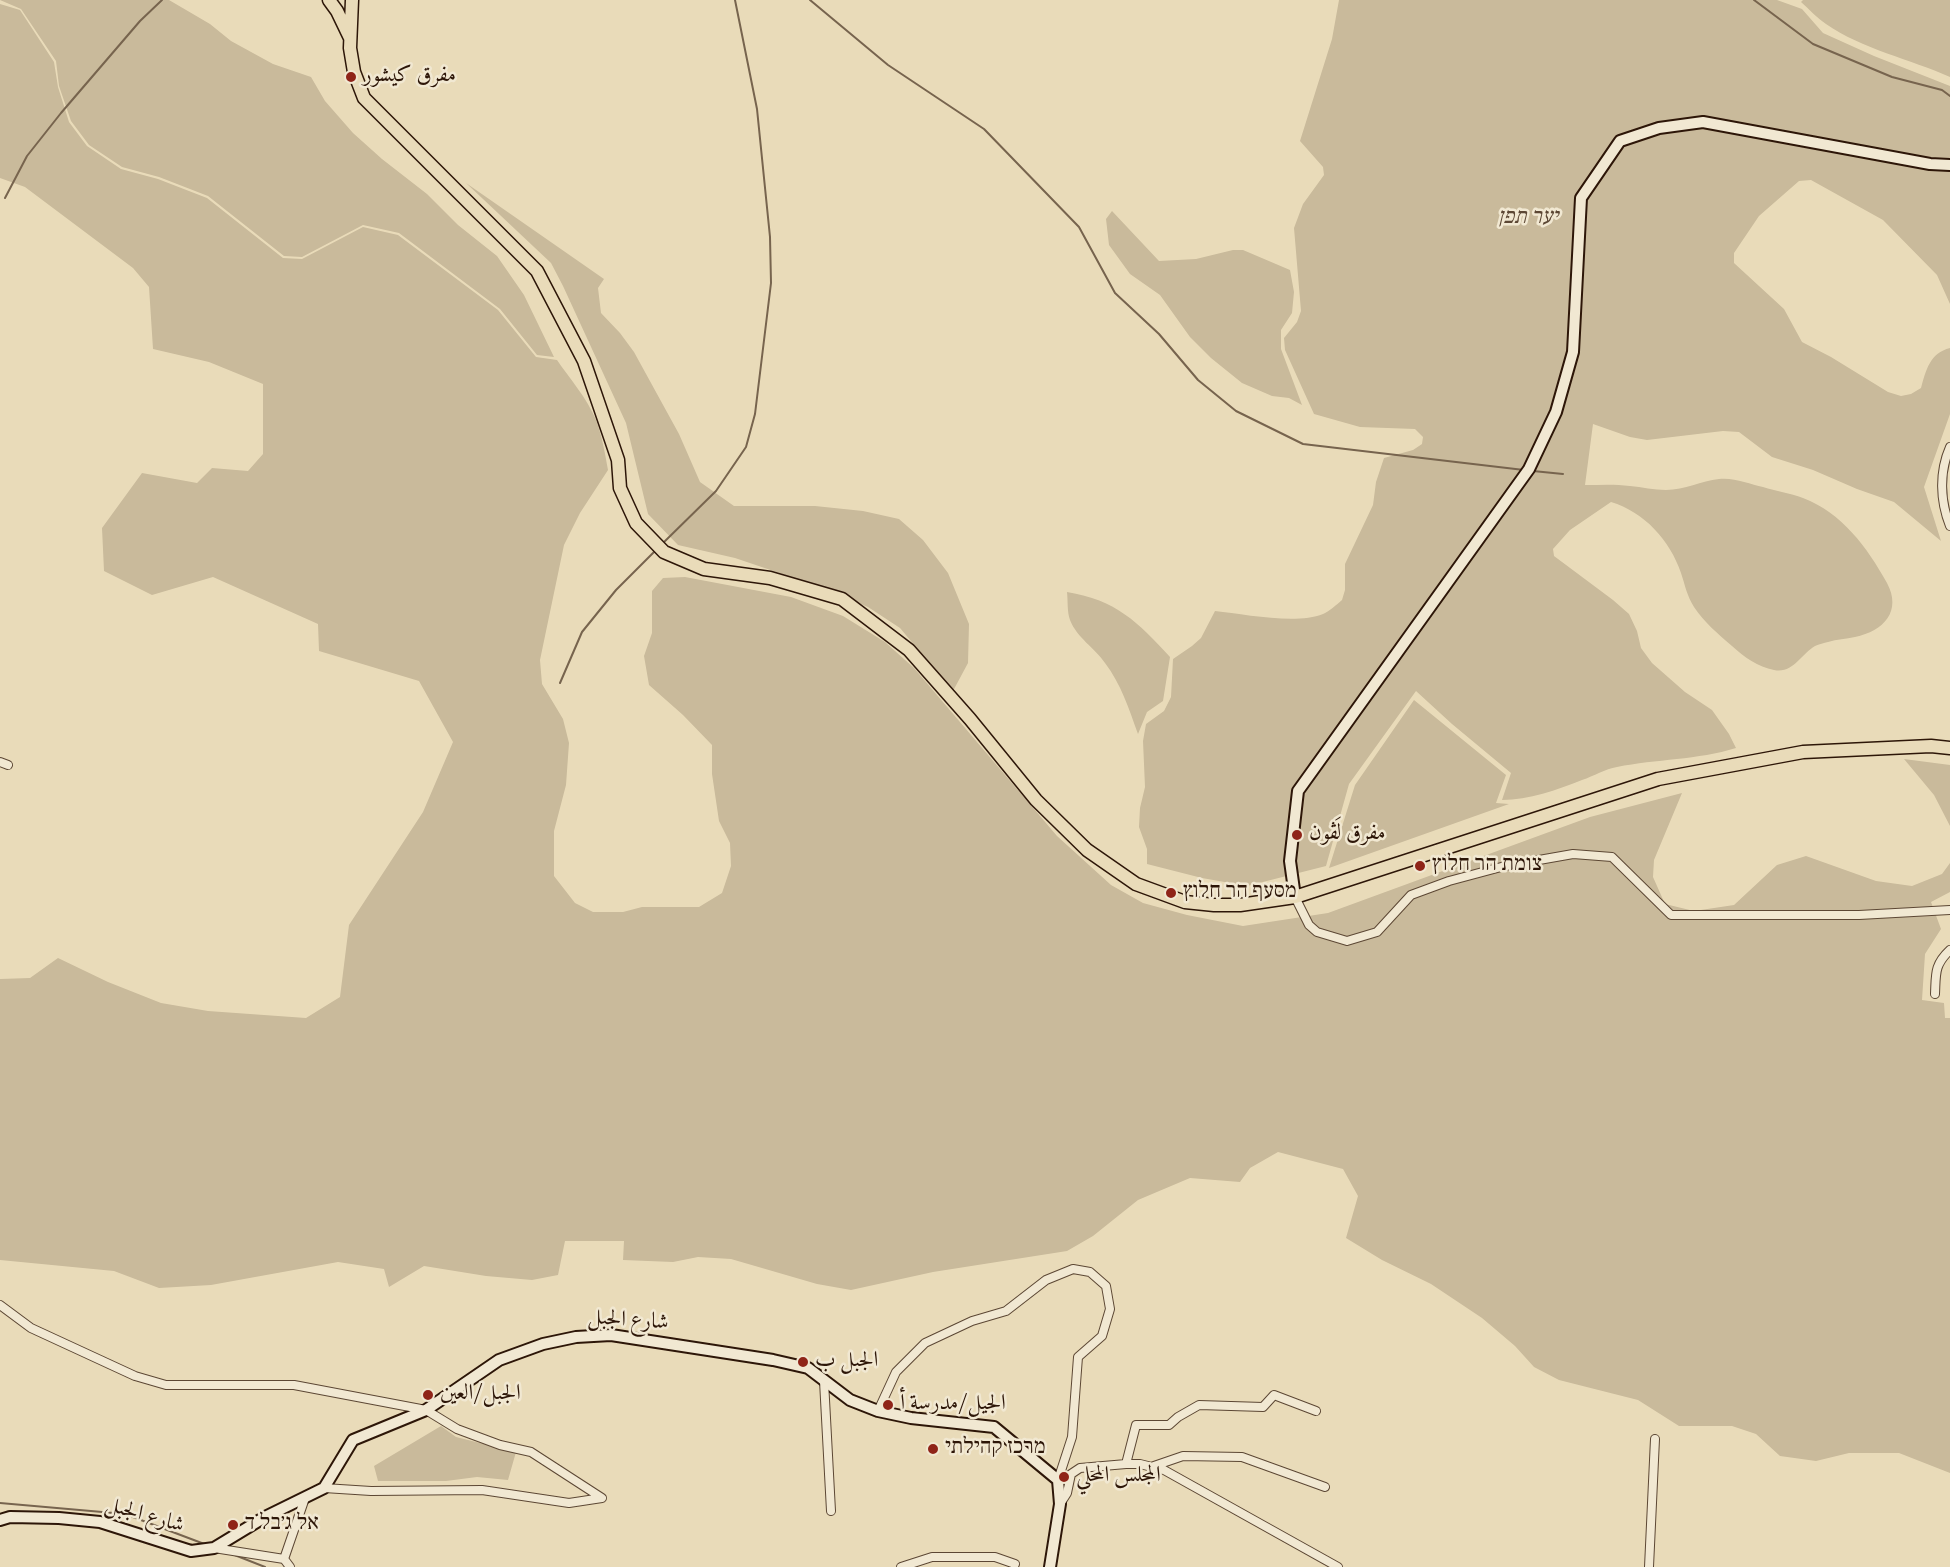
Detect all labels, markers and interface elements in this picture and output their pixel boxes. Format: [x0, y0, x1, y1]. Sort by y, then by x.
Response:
place label: مفرق كيشور [363, 64, 456, 90]
marker: مفرق كيشور [344, 70, 358, 84]
park label: יער תפן [1498, 206, 1558, 232]
place label: مفرق لَڤون [1309, 822, 1386, 848]
marker: مفرق لَڤون [1290, 828, 1304, 842]
place label: צומת הר חלוץ [1432, 853, 1542, 879]
marker: צומת הר חלוץ [1413, 859, 1427, 873]
place label: מסעף הר חלוץ [1183, 880, 1297, 906]
marker: מסעף הר חלוץ [1164, 886, 1178, 900]
street label: شارع الجبل [587, 1306, 669, 1338]
place label: الجبل ب [815, 1349, 878, 1375]
marker: الجبل ب [796, 1355, 810, 1369]
place label: الجبل/العين [440, 1382, 521, 1408]
marker: الجبل/العين [421, 1388, 435, 1402]
place label: الجيل/مدرسة أ [900, 1392, 1006, 1418]
marker: الجيل/مدرسة أ [881, 1398, 895, 1412]
place label: מרכז קהילתי [945, 1436, 1046, 1462]
marker: מרכז קהילתי [926, 1442, 940, 1456]
place label: المجلس المحلي [1076, 1464, 1161, 1490]
marker: المجلس المحلي [1057, 1470, 1071, 1484]
street label: شارع الجبل [101, 1493, 187, 1541]
place label: אל ג׳בל ד [245, 1512, 319, 1538]
marker: אל ג׳בל ד [226, 1518, 240, 1532]

